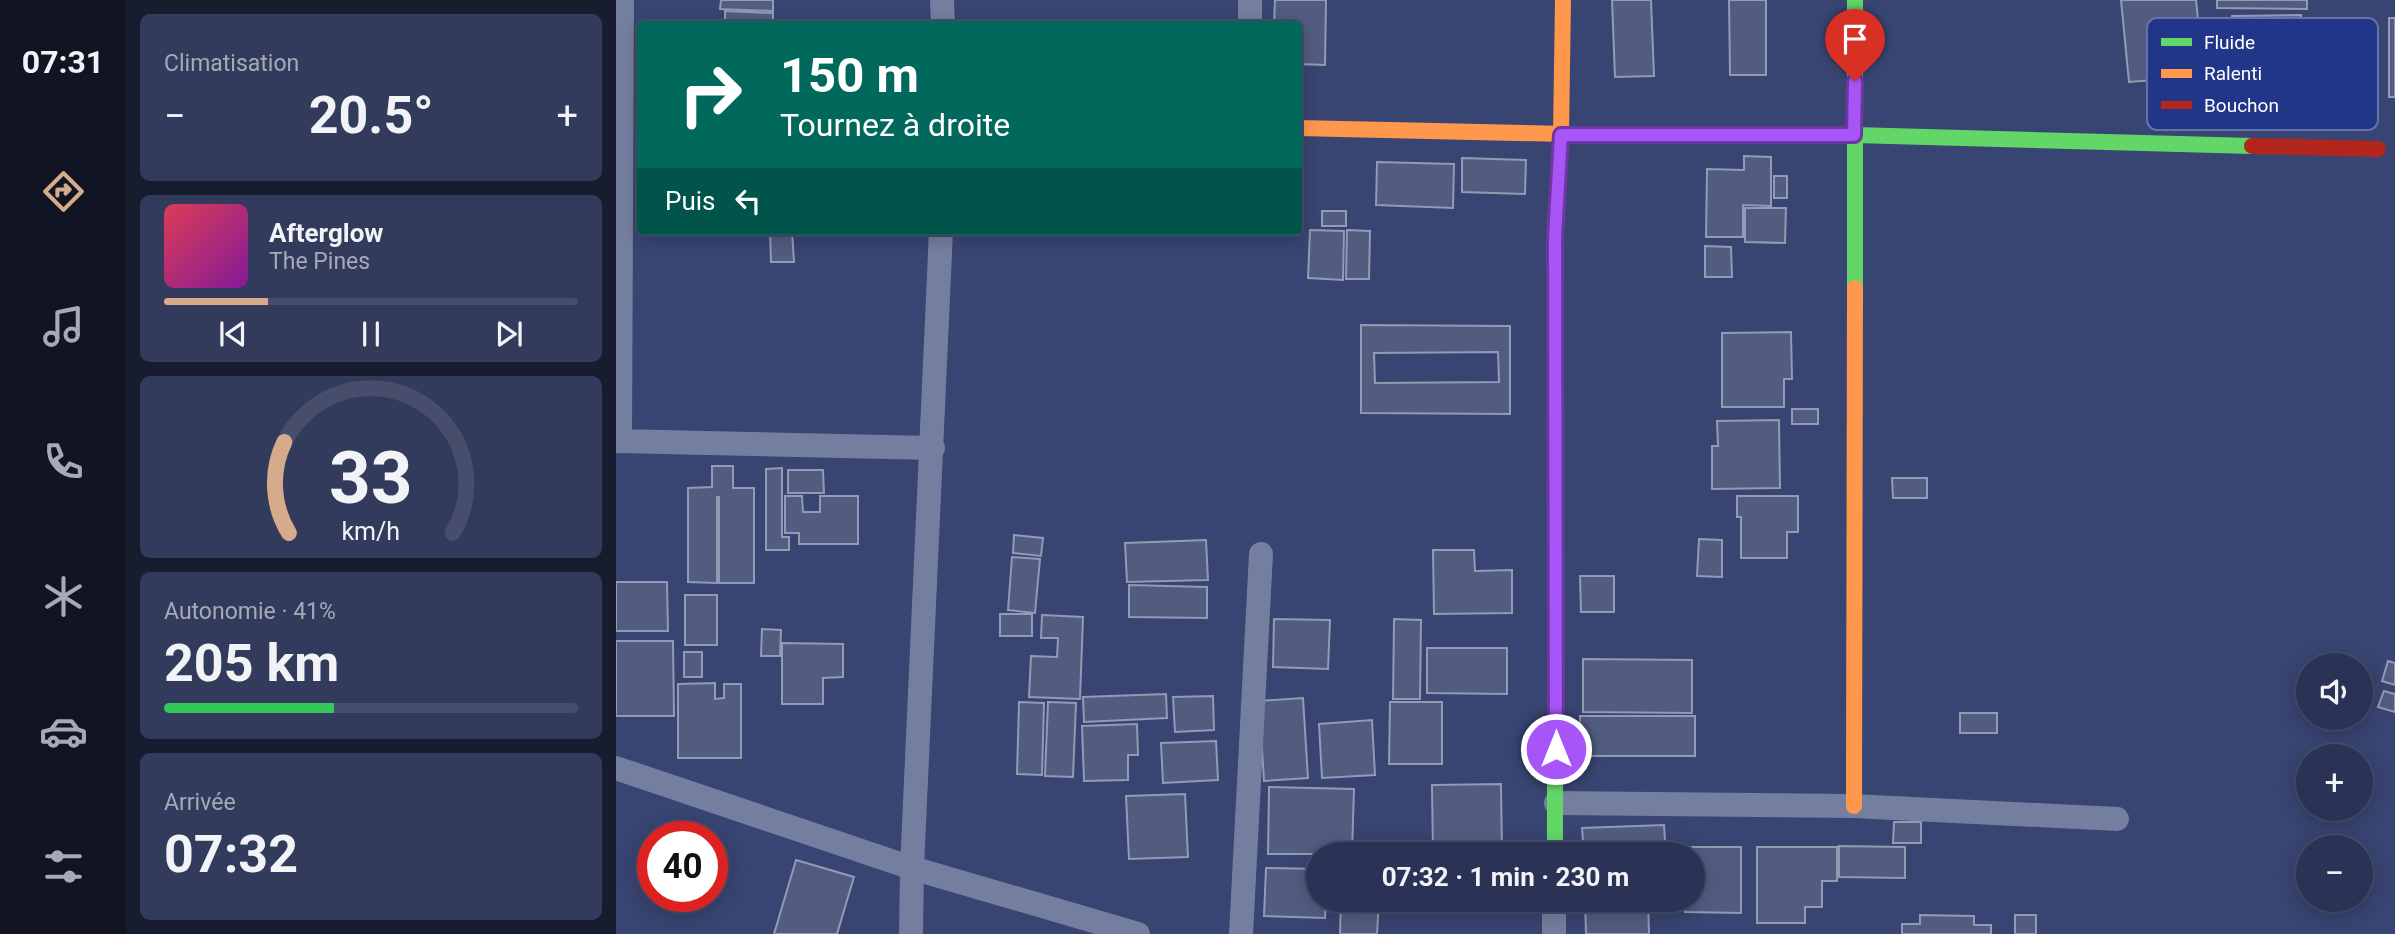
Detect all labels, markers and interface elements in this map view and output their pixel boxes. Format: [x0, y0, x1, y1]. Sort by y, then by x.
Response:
pin [1825, 9, 1885, 81]
legend [2147, 18, 2378, 130]
icon: arrive [1836, 20, 1874, 58]
text: Fluide [2204, 31, 2255, 54]
text: 07:31 [22, 43, 104, 81]
text: 150 m [780, 47, 919, 104]
icon: right [665, 49, 756, 140]
text: Climatisation [164, 50, 299, 77]
text: Ralenti [2204, 62, 2262, 85]
text: 20.5° [309, 85, 434, 146]
text: − [164, 94, 186, 138]
text: + [556, 94, 578, 138]
text: Bouchon [2204, 94, 2279, 117]
text: Tournez à droite [780, 106, 1010, 144]
icon: directions [39, 167, 88, 216]
icon: left [729, 182, 767, 220]
text: Puis [665, 186, 715, 216]
text: Afterglow [269, 218, 383, 248]
text: The Pines [269, 248, 370, 275]
icon: music [39, 302, 88, 351]
icon: previous [214, 315, 252, 353]
icon: pause [352, 315, 390, 353]
icon: next [490, 315, 528, 353]
text: 33 [329, 435, 413, 521]
icon: phone [39, 437, 88, 486]
text: km/h [342, 517, 400, 546]
icon: climate [39, 572, 88, 621]
text: Autonomie · 41% [164, 598, 336, 625]
text: 205 km [164, 633, 339, 694]
map controls [2296, 653, 2373, 912]
button: sound [2296, 653, 2373, 730]
icon: car [39, 707, 88, 756]
position arrow [1519, 712, 1593, 786]
button: + [2296, 744, 2373, 821]
text: Arrivée [164, 789, 236, 816]
speed limit sign: 40 [637, 821, 728, 912]
text: 07:32 [164, 824, 298, 885]
button: − [2296, 835, 2373, 912]
icon: filters [39, 842, 88, 891]
text: 07:32 · 1 min · 230 m [1382, 862, 1629, 892]

